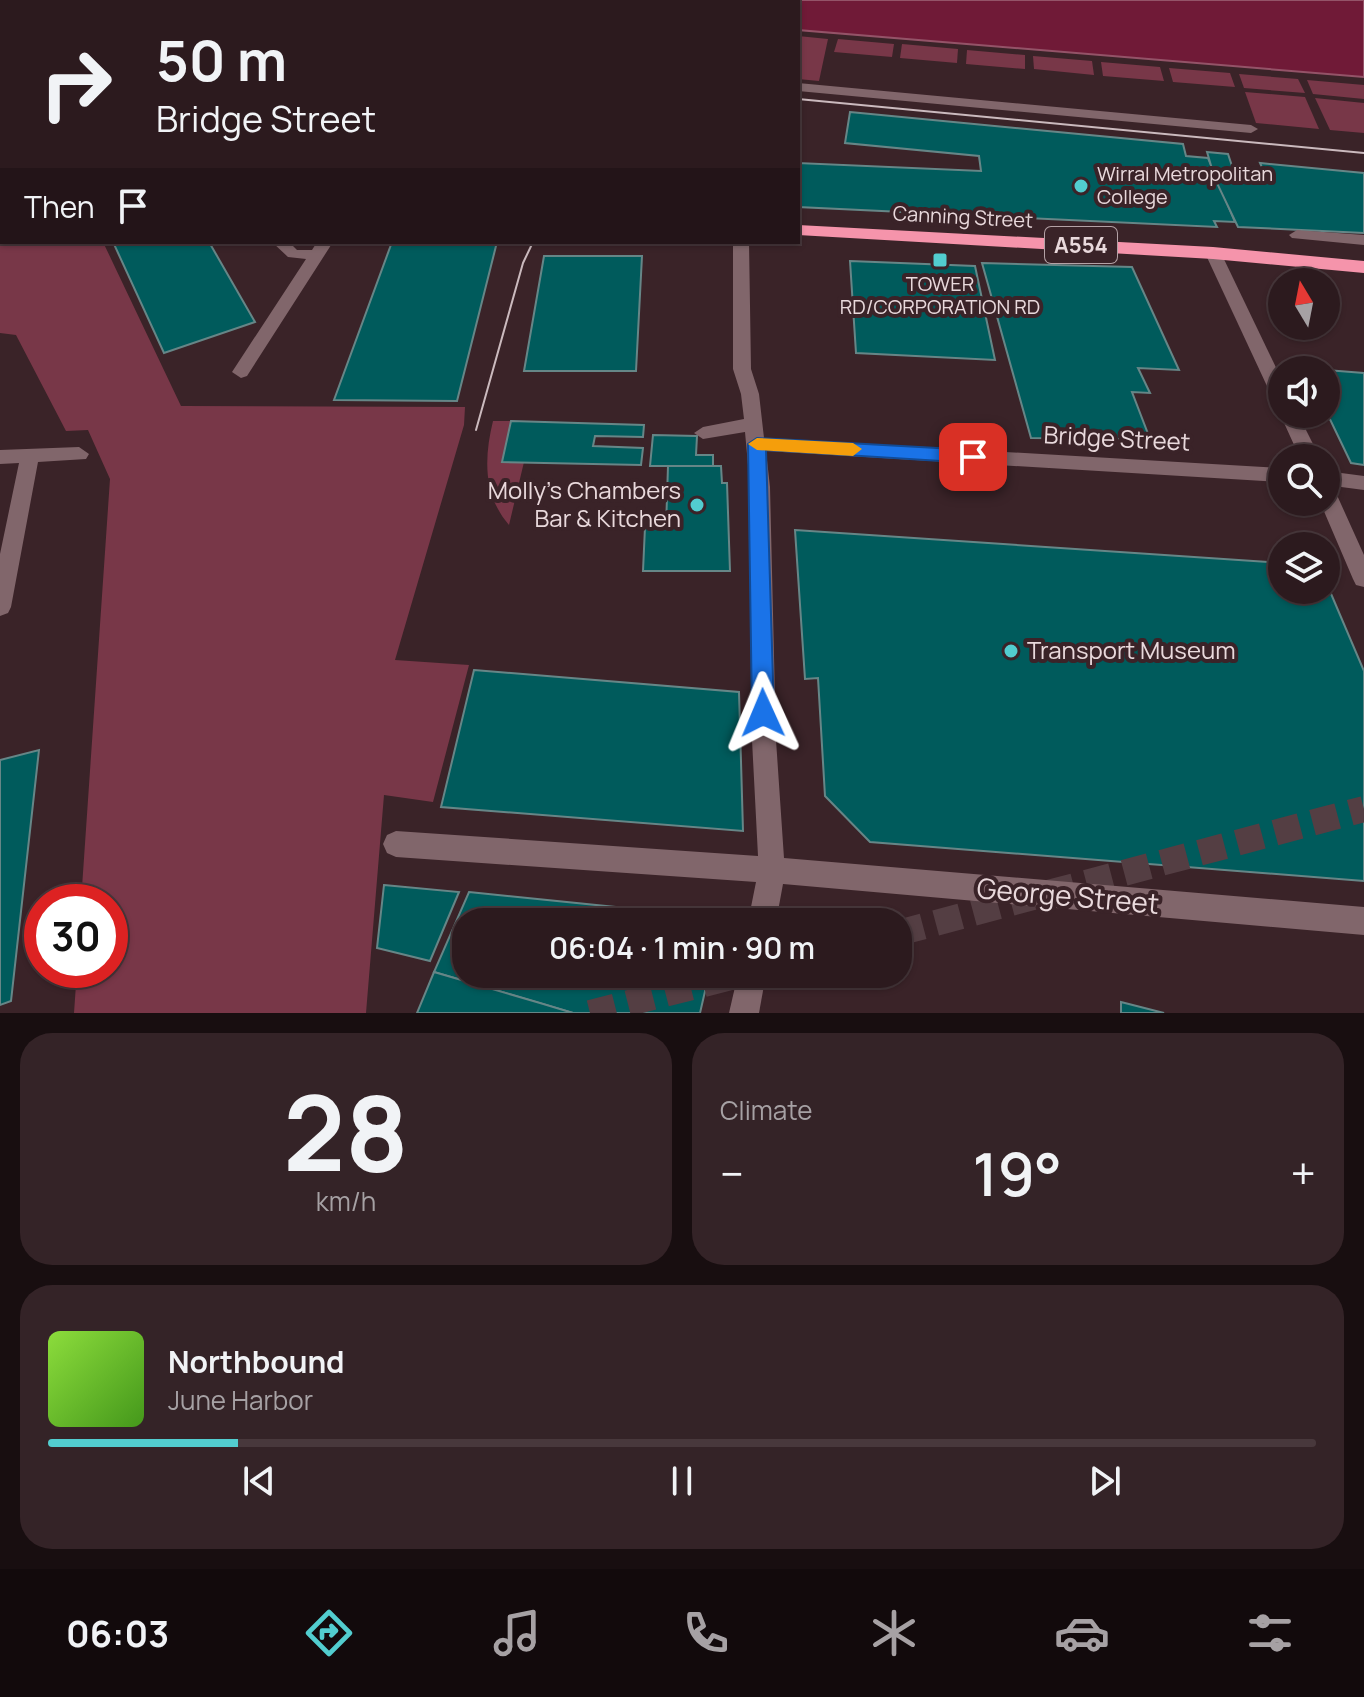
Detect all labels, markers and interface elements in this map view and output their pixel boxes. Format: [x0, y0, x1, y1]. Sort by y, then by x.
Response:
text: 50 m [156, 21, 287, 98]
icon: right [24, 32, 128, 136]
text: Bridge Street [156, 94, 376, 143]
place label: Wirral Metropolitan College [1097, 160, 1273, 210]
marker: Wirral Metropolitan College [1072, 177, 1090, 195]
icon: arrive [111, 184, 155, 228]
text: Then [24, 186, 95, 227]
street label: Canning Street [892, 199, 1034, 234]
road number: A554 [1045, 227, 1117, 263]
marker: TOWER RD/CORPORATION RD [931, 251, 949, 269]
north arrow [1268, 268, 1340, 340]
map controls [1268, 268, 1340, 604]
place label: TOWER RD/CORPORATION RD [840, 270, 1040, 320]
button: sound [1268, 356, 1340, 428]
street label: Bridge Street [1043, 417, 1191, 458]
pin [939, 423, 1007, 491]
icon: arrive [951, 435, 995, 479]
button: search [1268, 444, 1340, 516]
place label: Molly's Chambers Bar & Kitchen [488, 473, 681, 534]
marker: Molly's Chambers Bar & Kitchen [688, 496, 706, 514]
button: layers [1268, 532, 1340, 604]
place label: Transport Museum [1027, 633, 1236, 666]
marker: Transport Museum [1002, 642, 1020, 660]
position arrow [721, 671, 805, 755]
street label: George Street [975, 868, 1161, 922]
speed limit sign: 30 [24, 884, 128, 988]
text: 06:04 · 1 min · 90 m [549, 927, 815, 968]
text: 28 [283, 1060, 409, 1202]
text: Climate [720, 1092, 812, 1128]
text: 19° [972, 1132, 1062, 1214]
text: − [720, 1143, 744, 1203]
text: + [1291, 1143, 1316, 1203]
text: km/h [316, 1183, 376, 1219]
text: Northbound [168, 1341, 345, 1382]
text: June Harbor [168, 1382, 313, 1418]
icon: previous [237, 1459, 281, 1503]
icon: pause [660, 1459, 704, 1503]
icon: next [1083, 1459, 1127, 1503]
icon: directions [301, 1605, 357, 1661]
icon: music [489, 1605, 545, 1661]
icon: phone [678, 1605, 734, 1661]
icon: climate [866, 1605, 922, 1661]
icon: car [1054, 1605, 1110, 1661]
icon: filters [1242, 1605, 1298, 1661]
text: 06:03 [66, 1609, 169, 1658]

